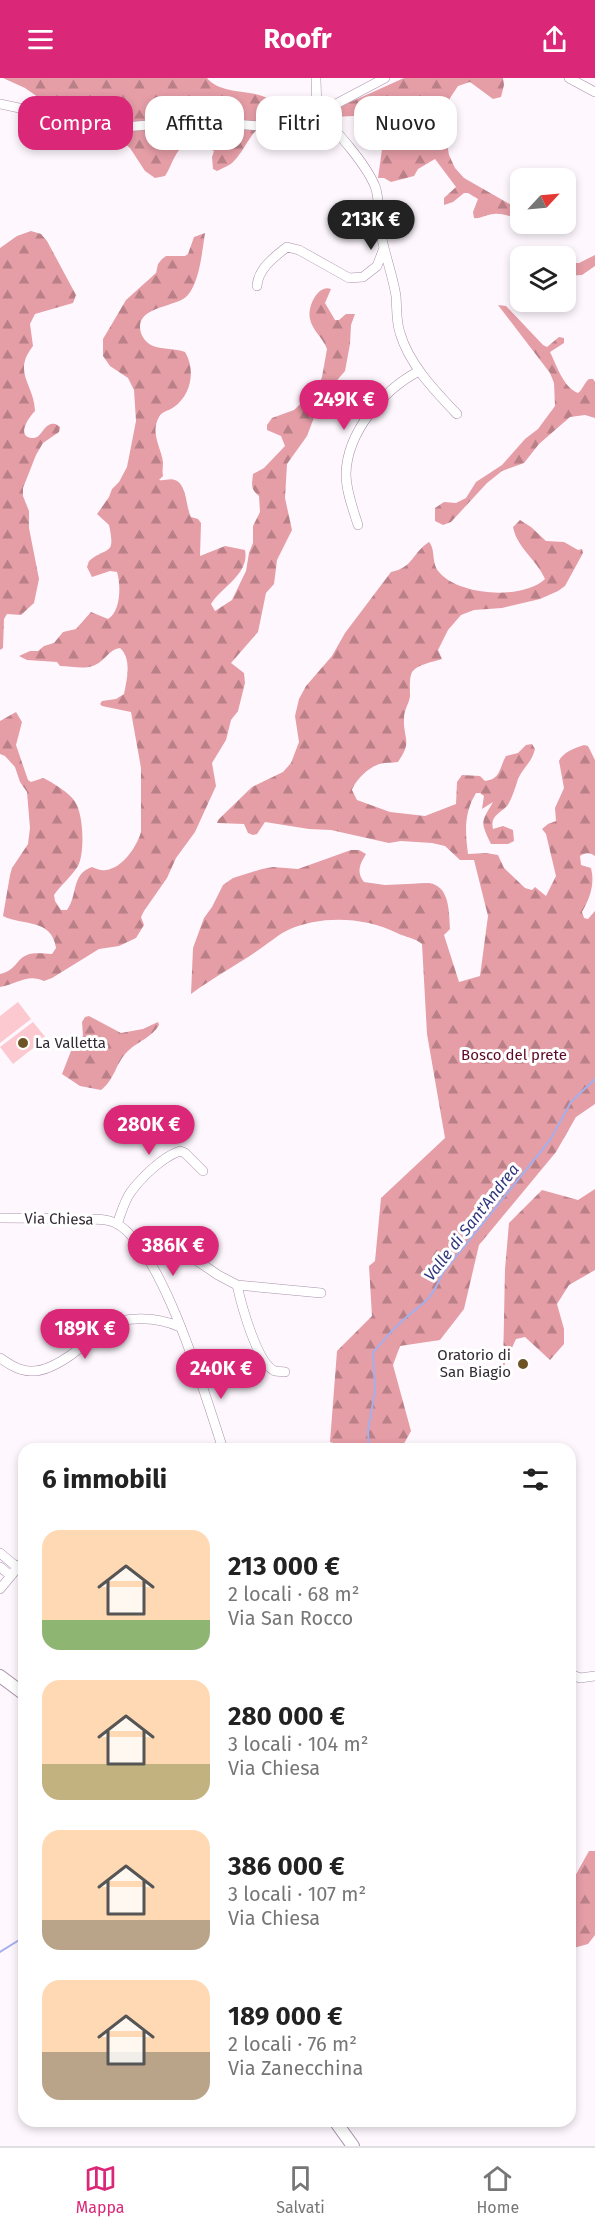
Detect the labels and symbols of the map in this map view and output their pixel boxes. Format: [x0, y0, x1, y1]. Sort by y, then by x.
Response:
north arrow [510, 168, 576, 234]
pin: 213K € [322, 200, 420, 251]
pin: 249K € [295, 380, 393, 431]
place label: La Valletta [35, 1034, 106, 1052]
marker: La Valletta [16, 1036, 30, 1050]
park label: Bosco del prete [461, 1046, 567, 1064]
pin: 280K € [100, 1105, 198, 1156]
water label: Valle di Sant'Andrea [420, 1160, 523, 1285]
street label: Via Chiesa [24, 1209, 94, 1229]
pin: 386K € [124, 1226, 222, 1277]
pin: 189K € [36, 1309, 134, 1360]
place label: Oratorio di San Biagio [437, 1346, 511, 1381]
pin: 240K € [172, 1349, 270, 1400]
marker: Oratorio di San Biagio [516, 1357, 530, 1371]

